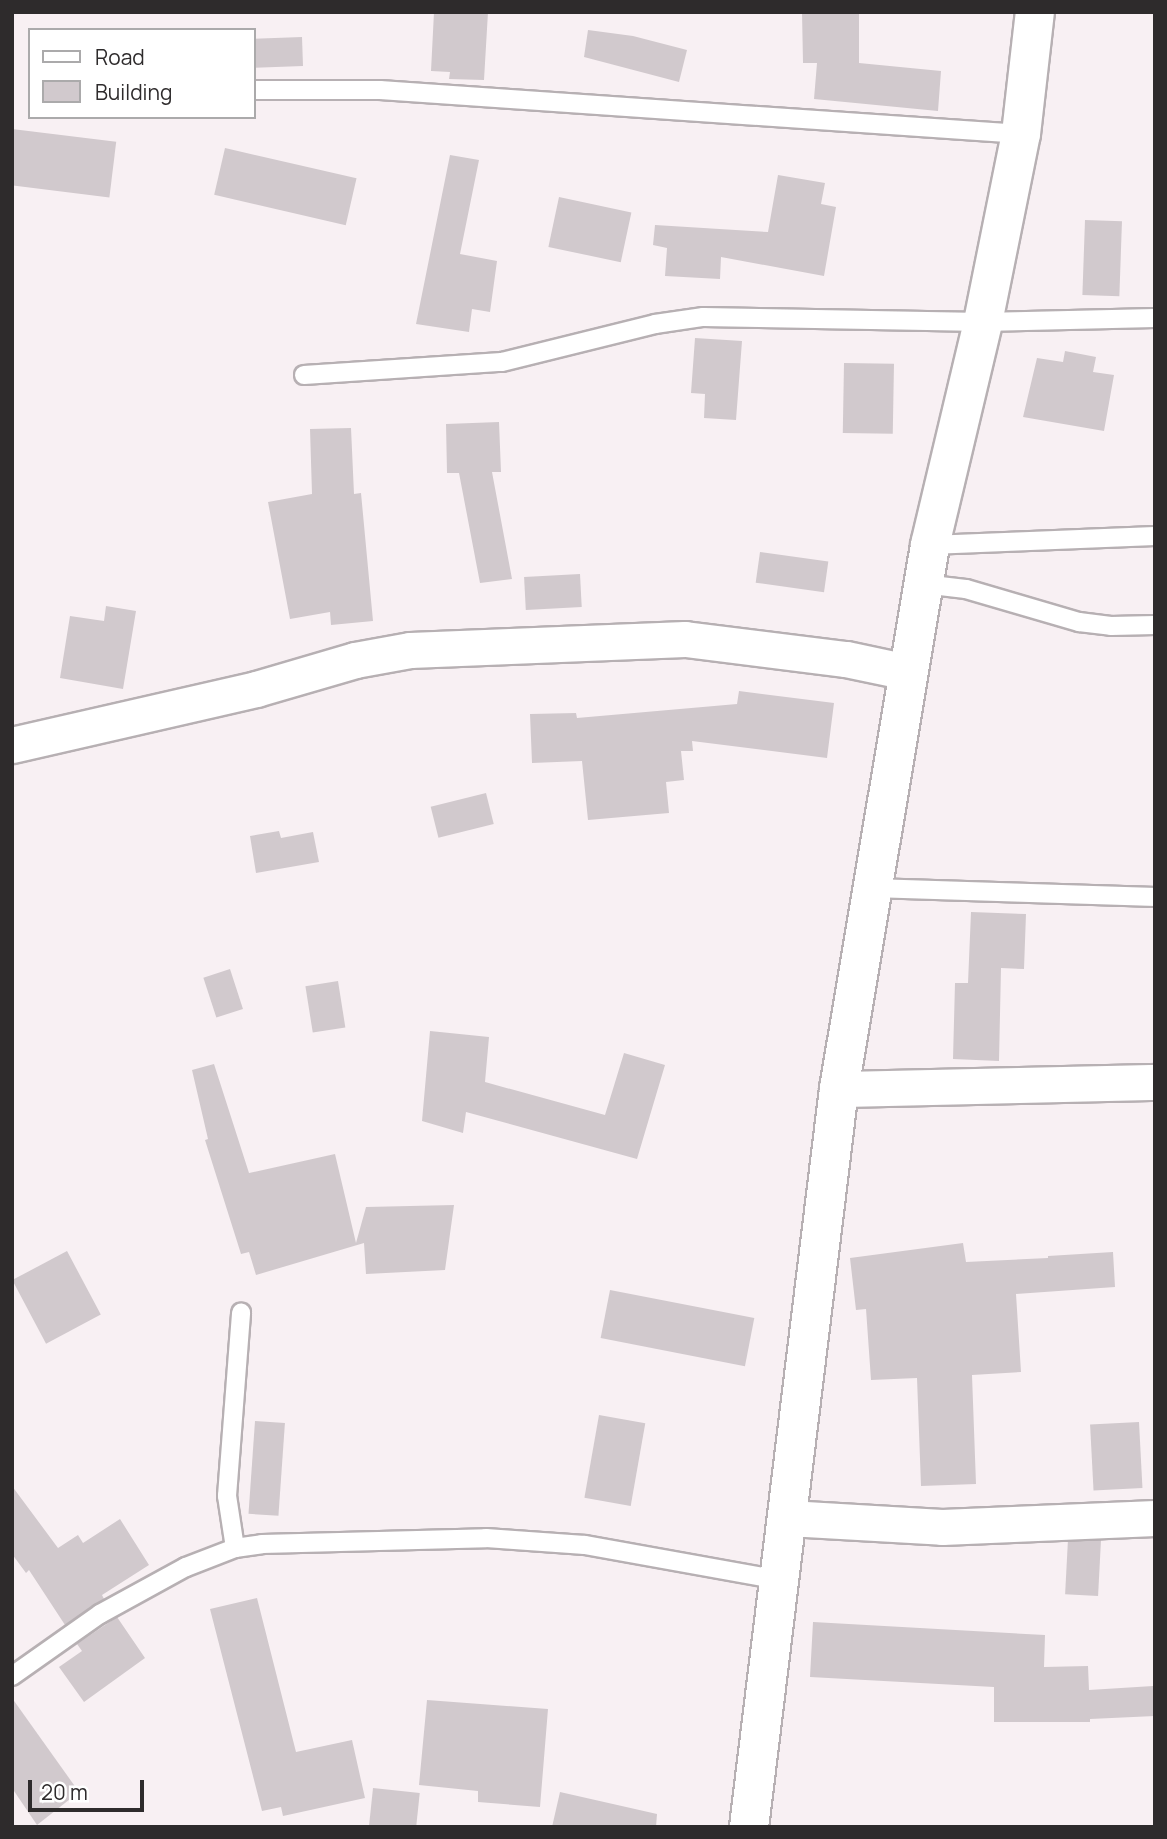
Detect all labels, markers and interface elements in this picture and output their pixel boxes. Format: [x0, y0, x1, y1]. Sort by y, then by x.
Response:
legend [28, 28, 256, 119]
text: Road [95, 43, 145, 71]
text: Building [95, 78, 172, 106]
scale bar [32, 1766, 147, 1810]
text: 20 m [41, 1778, 88, 1806]

